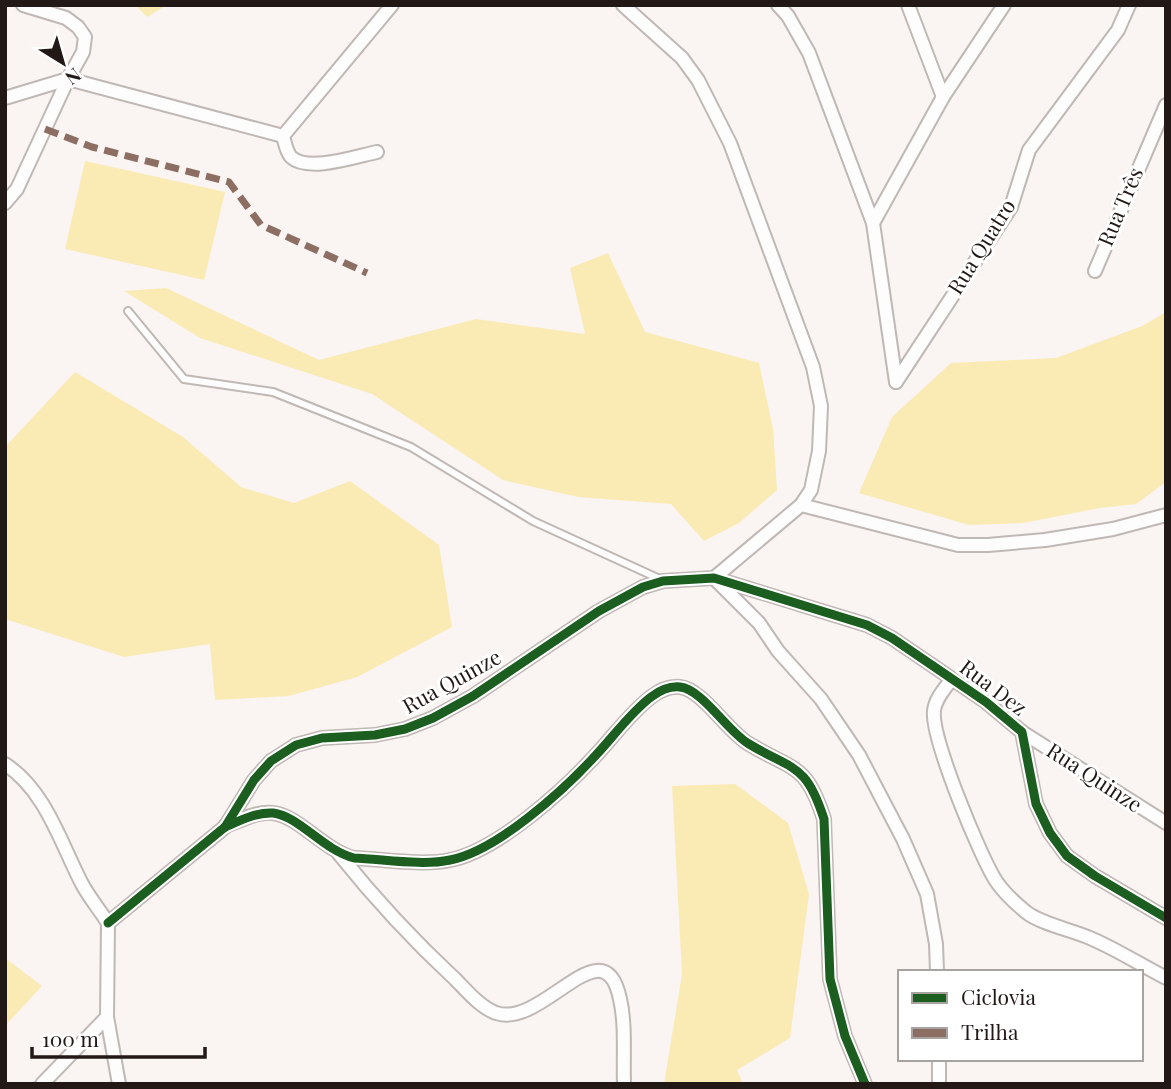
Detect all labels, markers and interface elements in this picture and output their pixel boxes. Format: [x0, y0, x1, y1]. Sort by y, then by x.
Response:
north arrow [28, 28, 98, 98]
text: N [60, 63, 87, 92]
street label: Rua Três [1090, 163, 1148, 250]
street label: Rua Quatro [940, 193, 1021, 299]
street label: Rua Quinze [397, 642, 505, 719]
street label: Rua Dez [955, 652, 1033, 721]
street label: Rua Quinze [1042, 735, 1148, 818]
legend [898, 970, 1143, 1061]
text: Ciclovia [961, 982, 1036, 1010]
scale bar [32, 1016, 205, 1060]
text: Trilha [961, 1017, 1019, 1045]
text: 100 m [42, 1024, 99, 1052]

